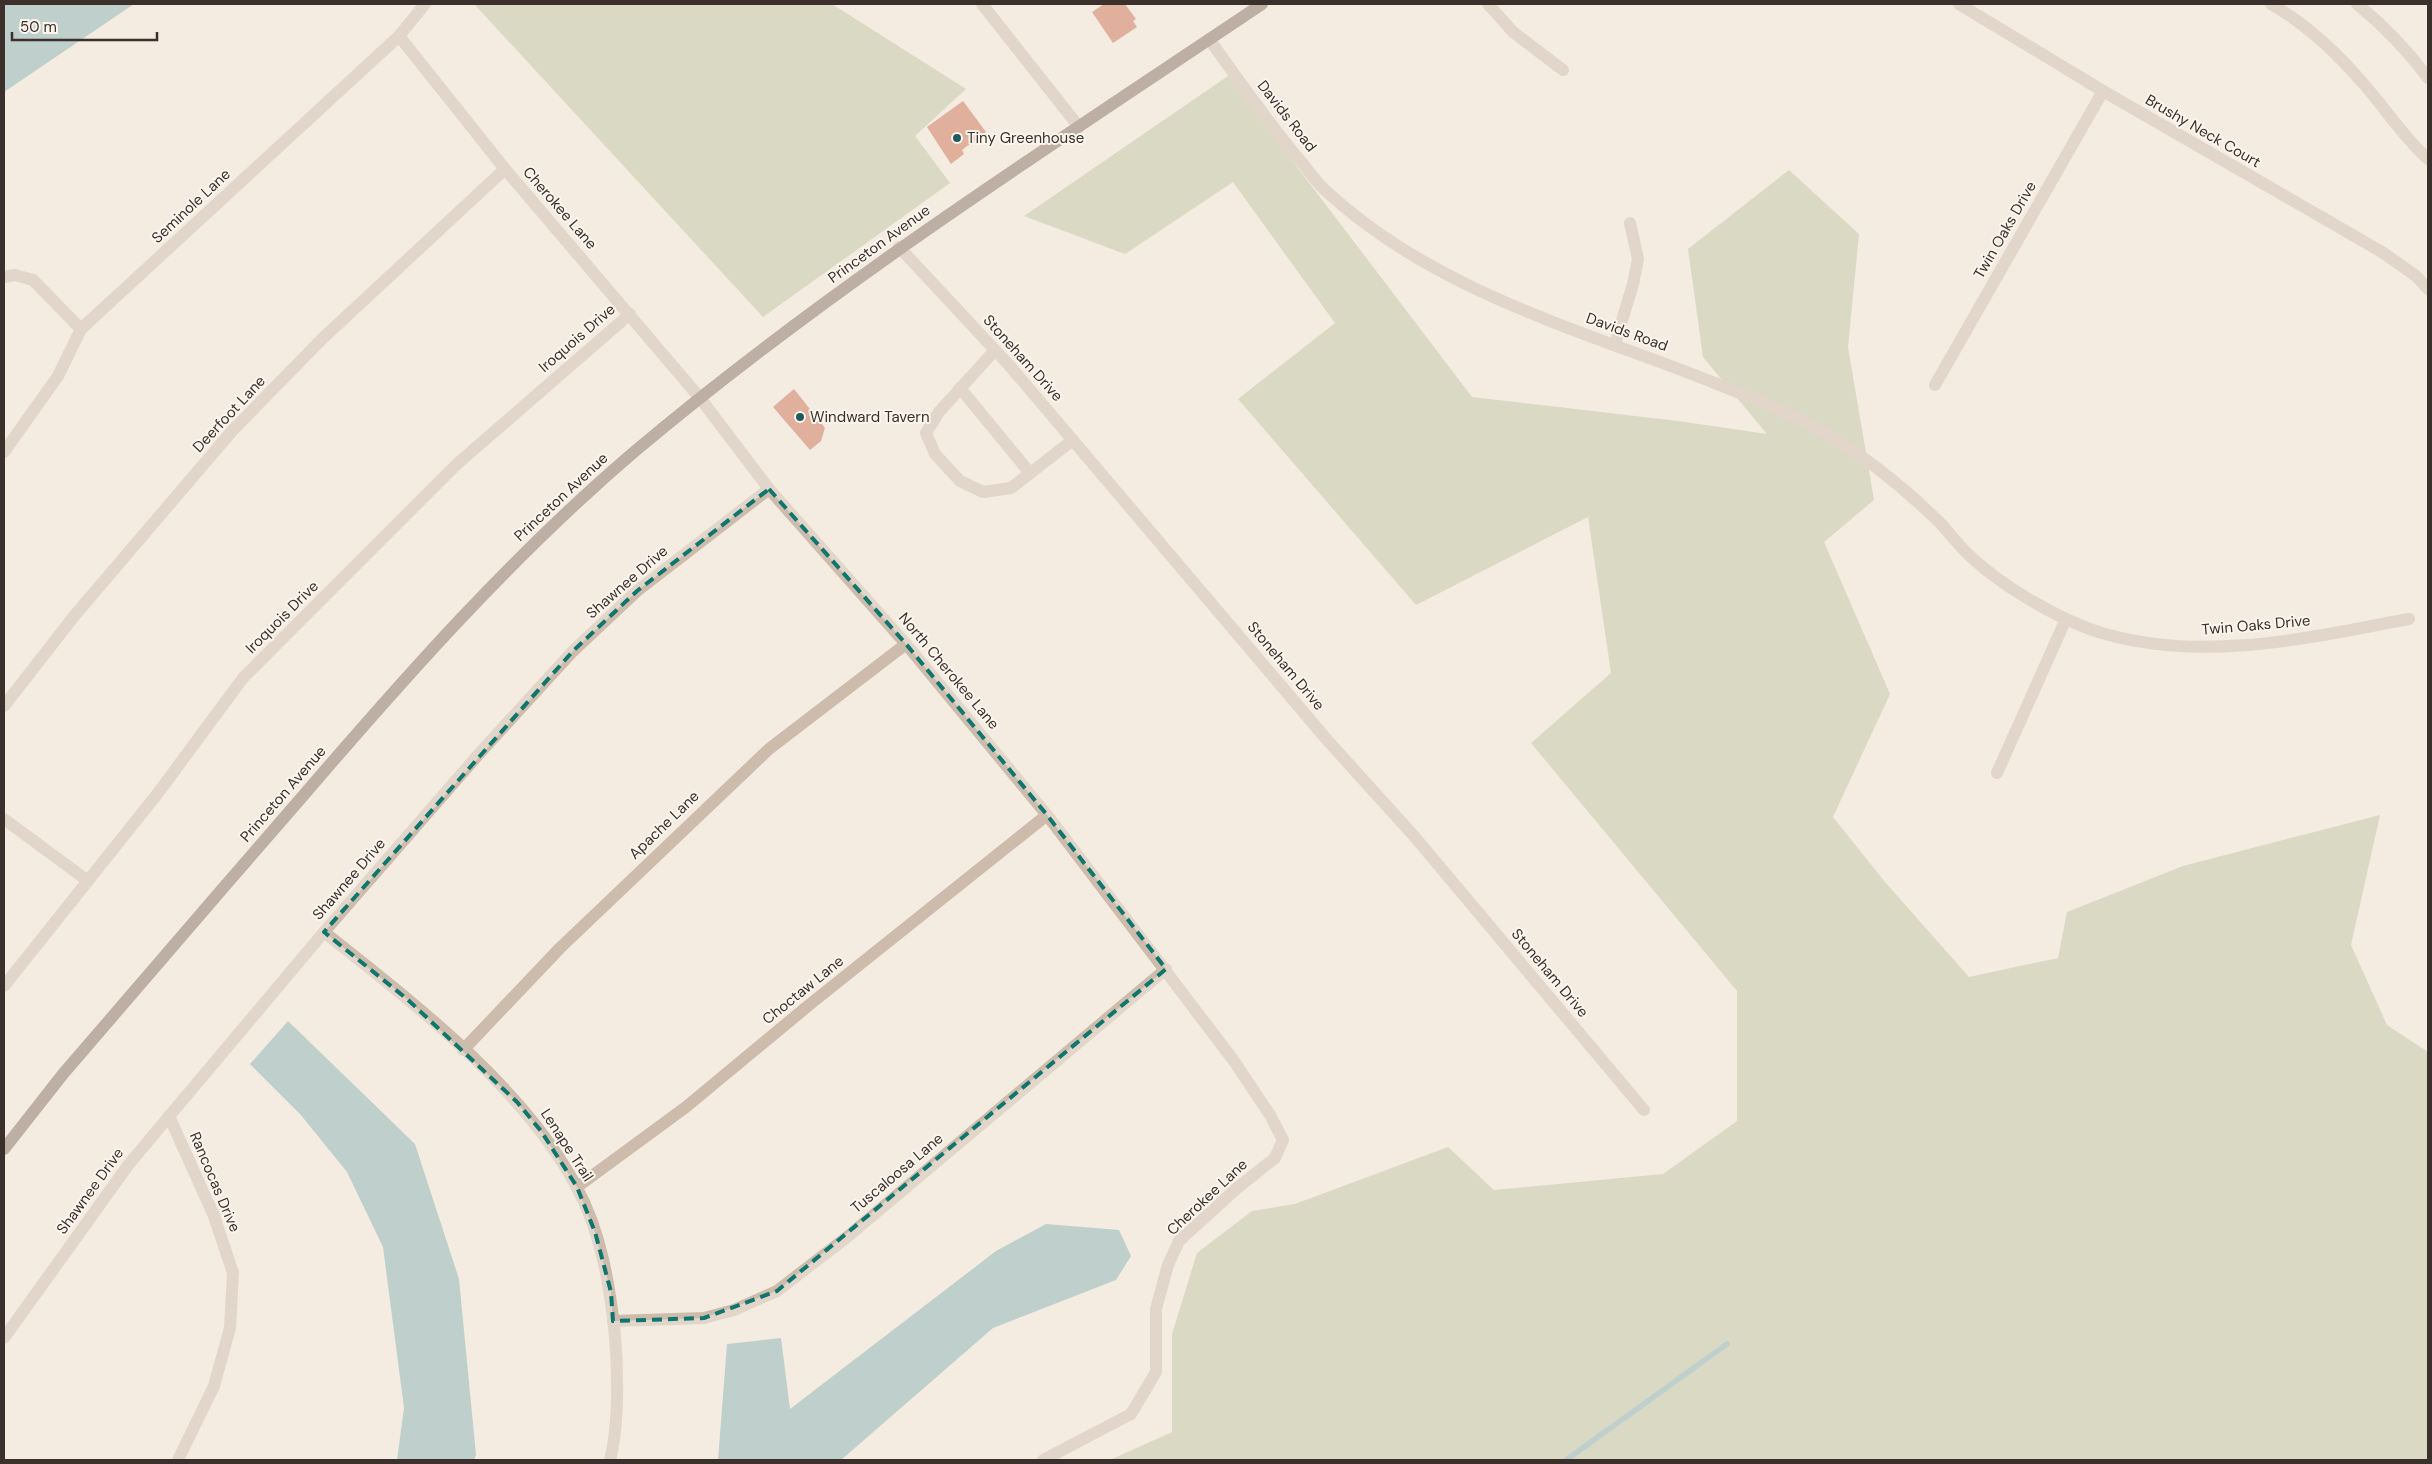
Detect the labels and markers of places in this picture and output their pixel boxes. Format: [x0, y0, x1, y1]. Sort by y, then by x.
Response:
place label: Tiny Greenhouse [967, 128, 1084, 148]
marker: Tiny Greenhouse [951, 132, 963, 144]
place label: Windward Tavern [810, 407, 930, 427]
marker: Windward Tavern [794, 411, 806, 423]

